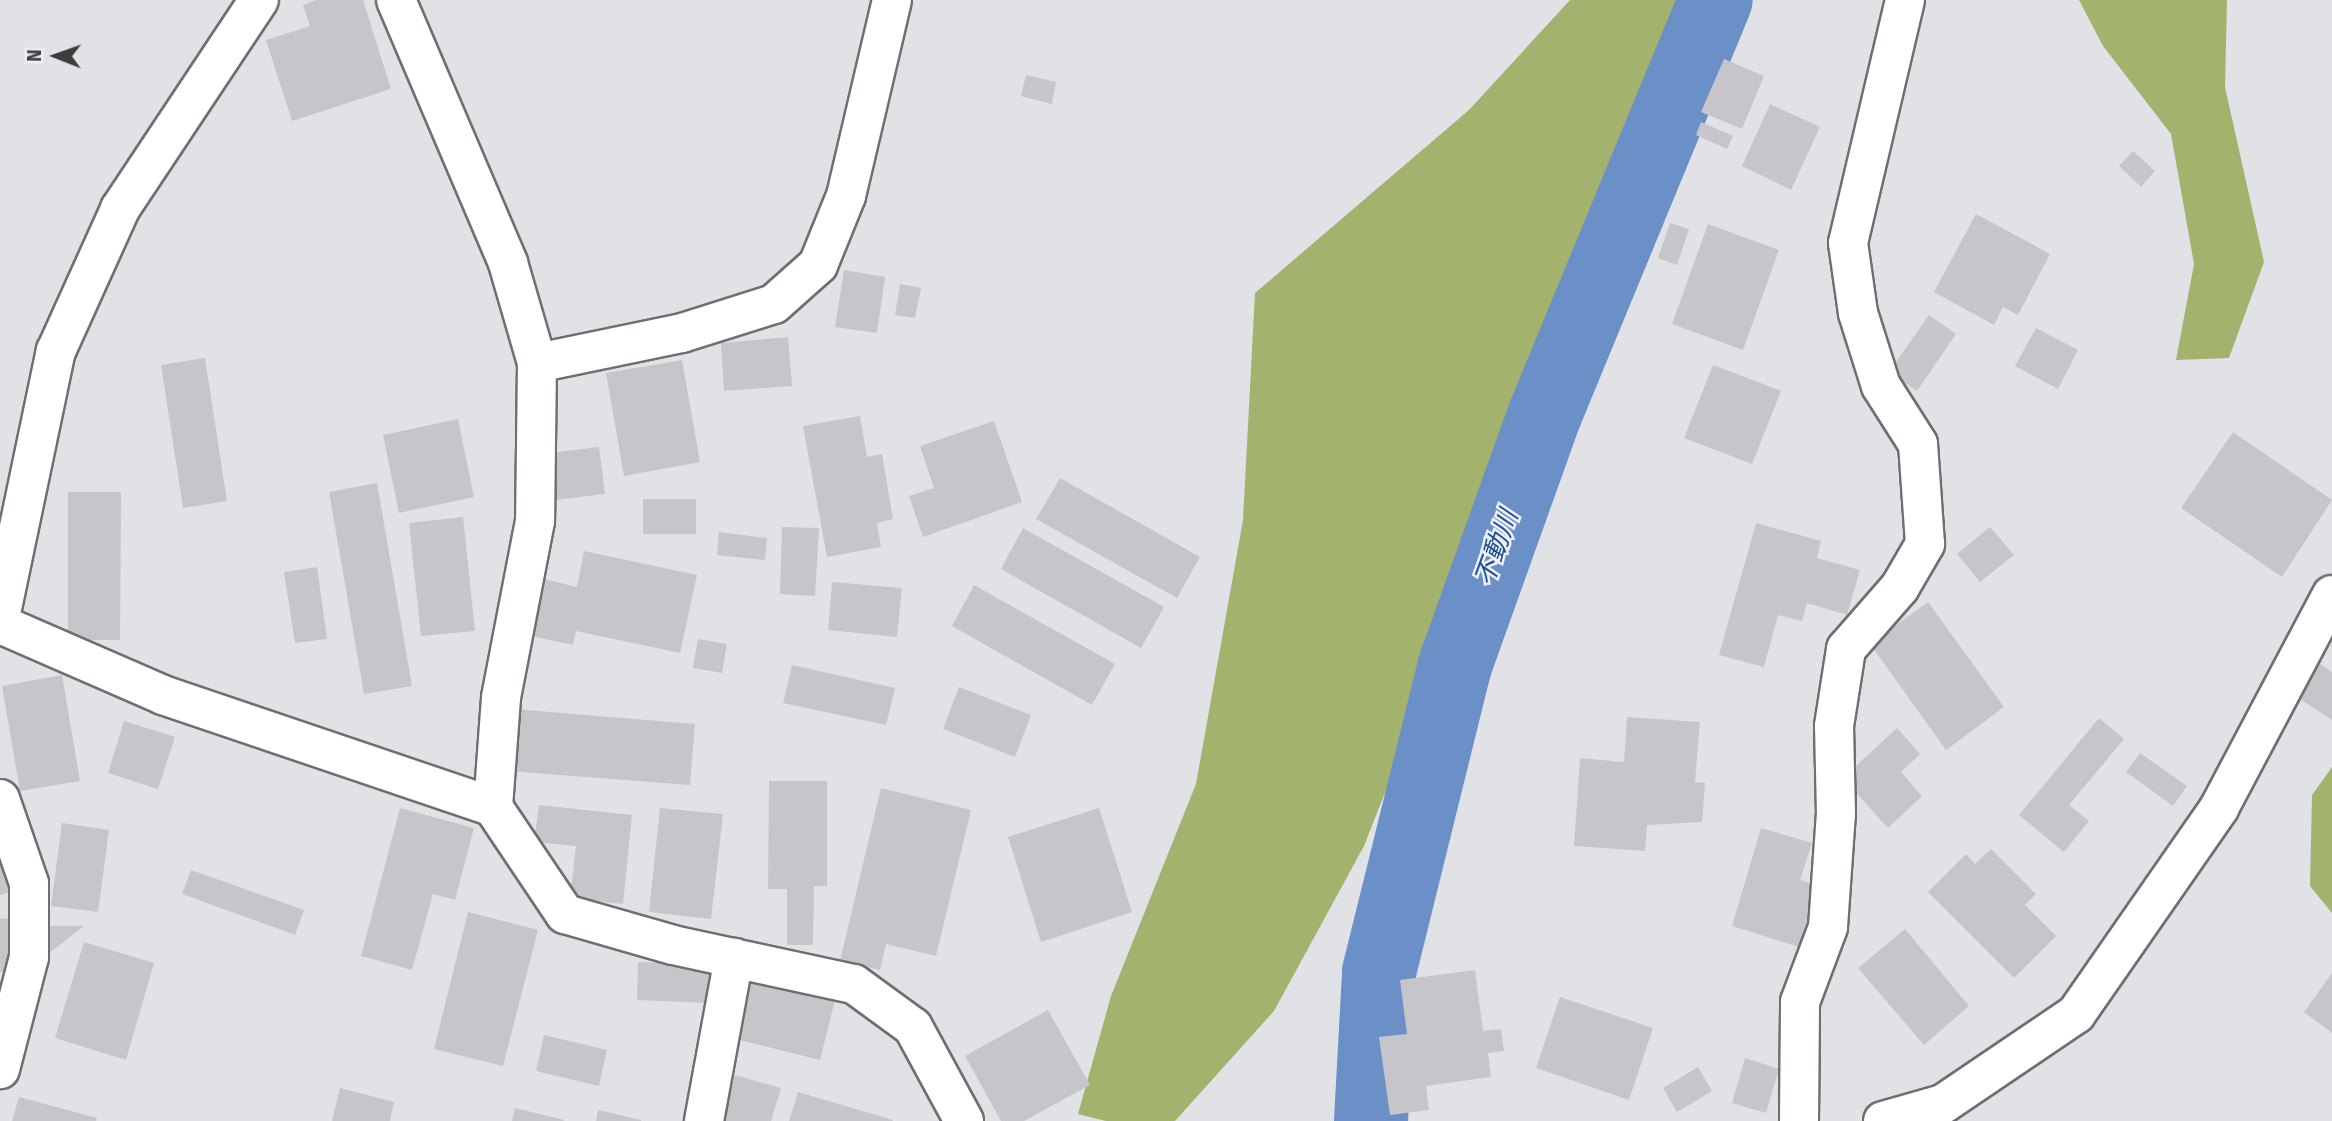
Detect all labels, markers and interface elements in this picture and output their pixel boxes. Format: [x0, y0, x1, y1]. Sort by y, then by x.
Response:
north arrow [21, 21, 91, 91]
text: N [23, 49, 46, 62]
water label: 不動川 [1469, 506, 1525, 590]

